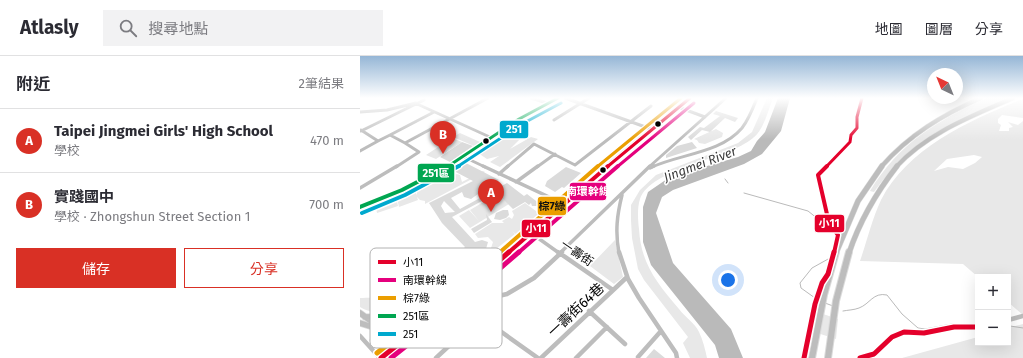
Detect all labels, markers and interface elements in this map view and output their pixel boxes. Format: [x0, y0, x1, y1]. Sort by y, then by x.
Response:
search box [103, 10, 383, 46]
text: Atlasly [20, 16, 79, 39]
icon: search [117, 17, 139, 39]
text: 搜尋地點 [149, 20, 209, 38]
text: 地圖 [875, 21, 903, 38]
text: 圖層 [925, 21, 953, 38]
text: 分享 [975, 21, 1003, 38]
north arrow [927, 68, 963, 104]
text: 附近 [16, 74, 50, 95]
text: 2筆結果 [299, 76, 344, 91]
unlabelled marker [653, 119, 663, 129]
line badge: 251 [499, 120, 529, 139]
pin: B [430, 121, 456, 154]
text: Taipei Jingmei Girls' High School [54, 122, 273, 140]
text: 251 [506, 123, 522, 136]
text: A [25, 133, 33, 148]
text: 470 m [310, 133, 344, 148]
unlabelled marker [481, 136, 491, 146]
text: 學校 [54, 143, 80, 158]
water label: Jingmei River [661, 143, 739, 185]
line badge: 251區 [417, 163, 455, 183]
unlabelled marker [598, 165, 608, 175]
text: 251區 [422, 167, 450, 180]
pin: A [478, 179, 504, 212]
line badge: 南環幹線 [569, 182, 607, 201]
text: 南環幹線 [566, 185, 610, 198]
text: 實踐國中 [54, 188, 114, 206]
line badge: 棕7綠 [537, 196, 567, 216]
text: B [25, 197, 33, 212]
text: 700 m [309, 197, 344, 212]
text: 棕7綠 [538, 200, 566, 213]
text: 學校 · Zhongshun Street Section 1 [54, 209, 250, 224]
line badge: 小11 [814, 214, 845, 233]
text: 小11 [818, 217, 840, 230]
line badge: 小11 [521, 219, 551, 238]
text: 小11 [525, 222, 547, 235]
street label: 一壽街 [558, 237, 596, 269]
button: 儲存 [16, 248, 176, 288]
button: 分享 [184, 248, 344, 288]
legend [370, 248, 502, 348]
text: 小11 [403, 256, 423, 269]
your location [718, 270, 738, 290]
text: 南環幹線 [403, 274, 447, 287]
map controls [975, 274, 1011, 346]
button: + [975, 274, 1011, 310]
street label: 一壽街64巷 [544, 280, 608, 340]
text: 棕7綠 [403, 292, 430, 305]
text: 251區 [403, 310, 429, 323]
button: − [975, 310, 1011, 346]
text: 251 [403, 328, 418, 341]

